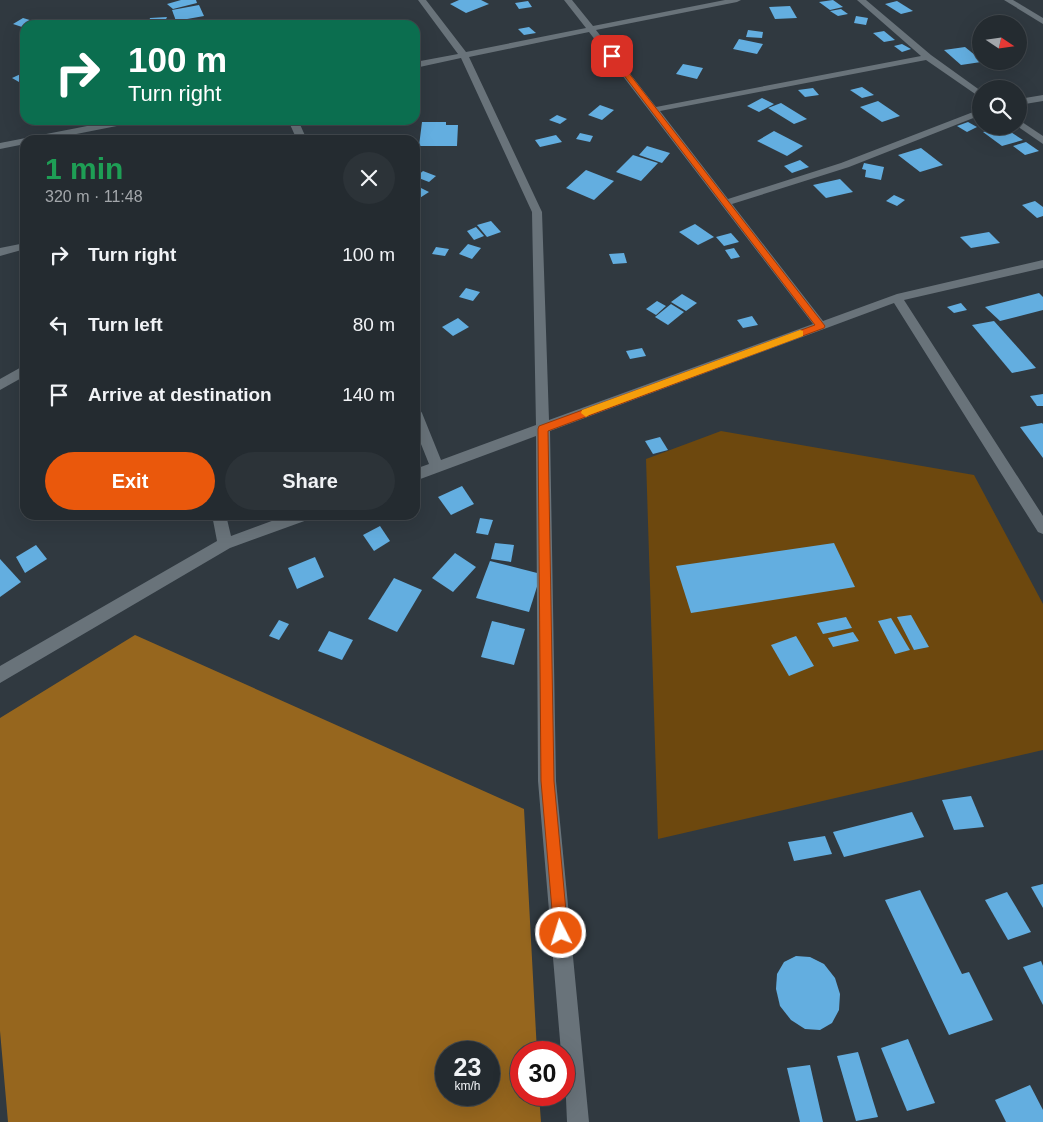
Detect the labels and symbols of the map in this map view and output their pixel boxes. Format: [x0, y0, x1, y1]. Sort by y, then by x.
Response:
north arrow [972, 15, 1028, 70]
pin [591, 35, 633, 77]
position arrow [534, 906, 586, 958]
speed limit sign: 30 [510, 1041, 575, 1106]

